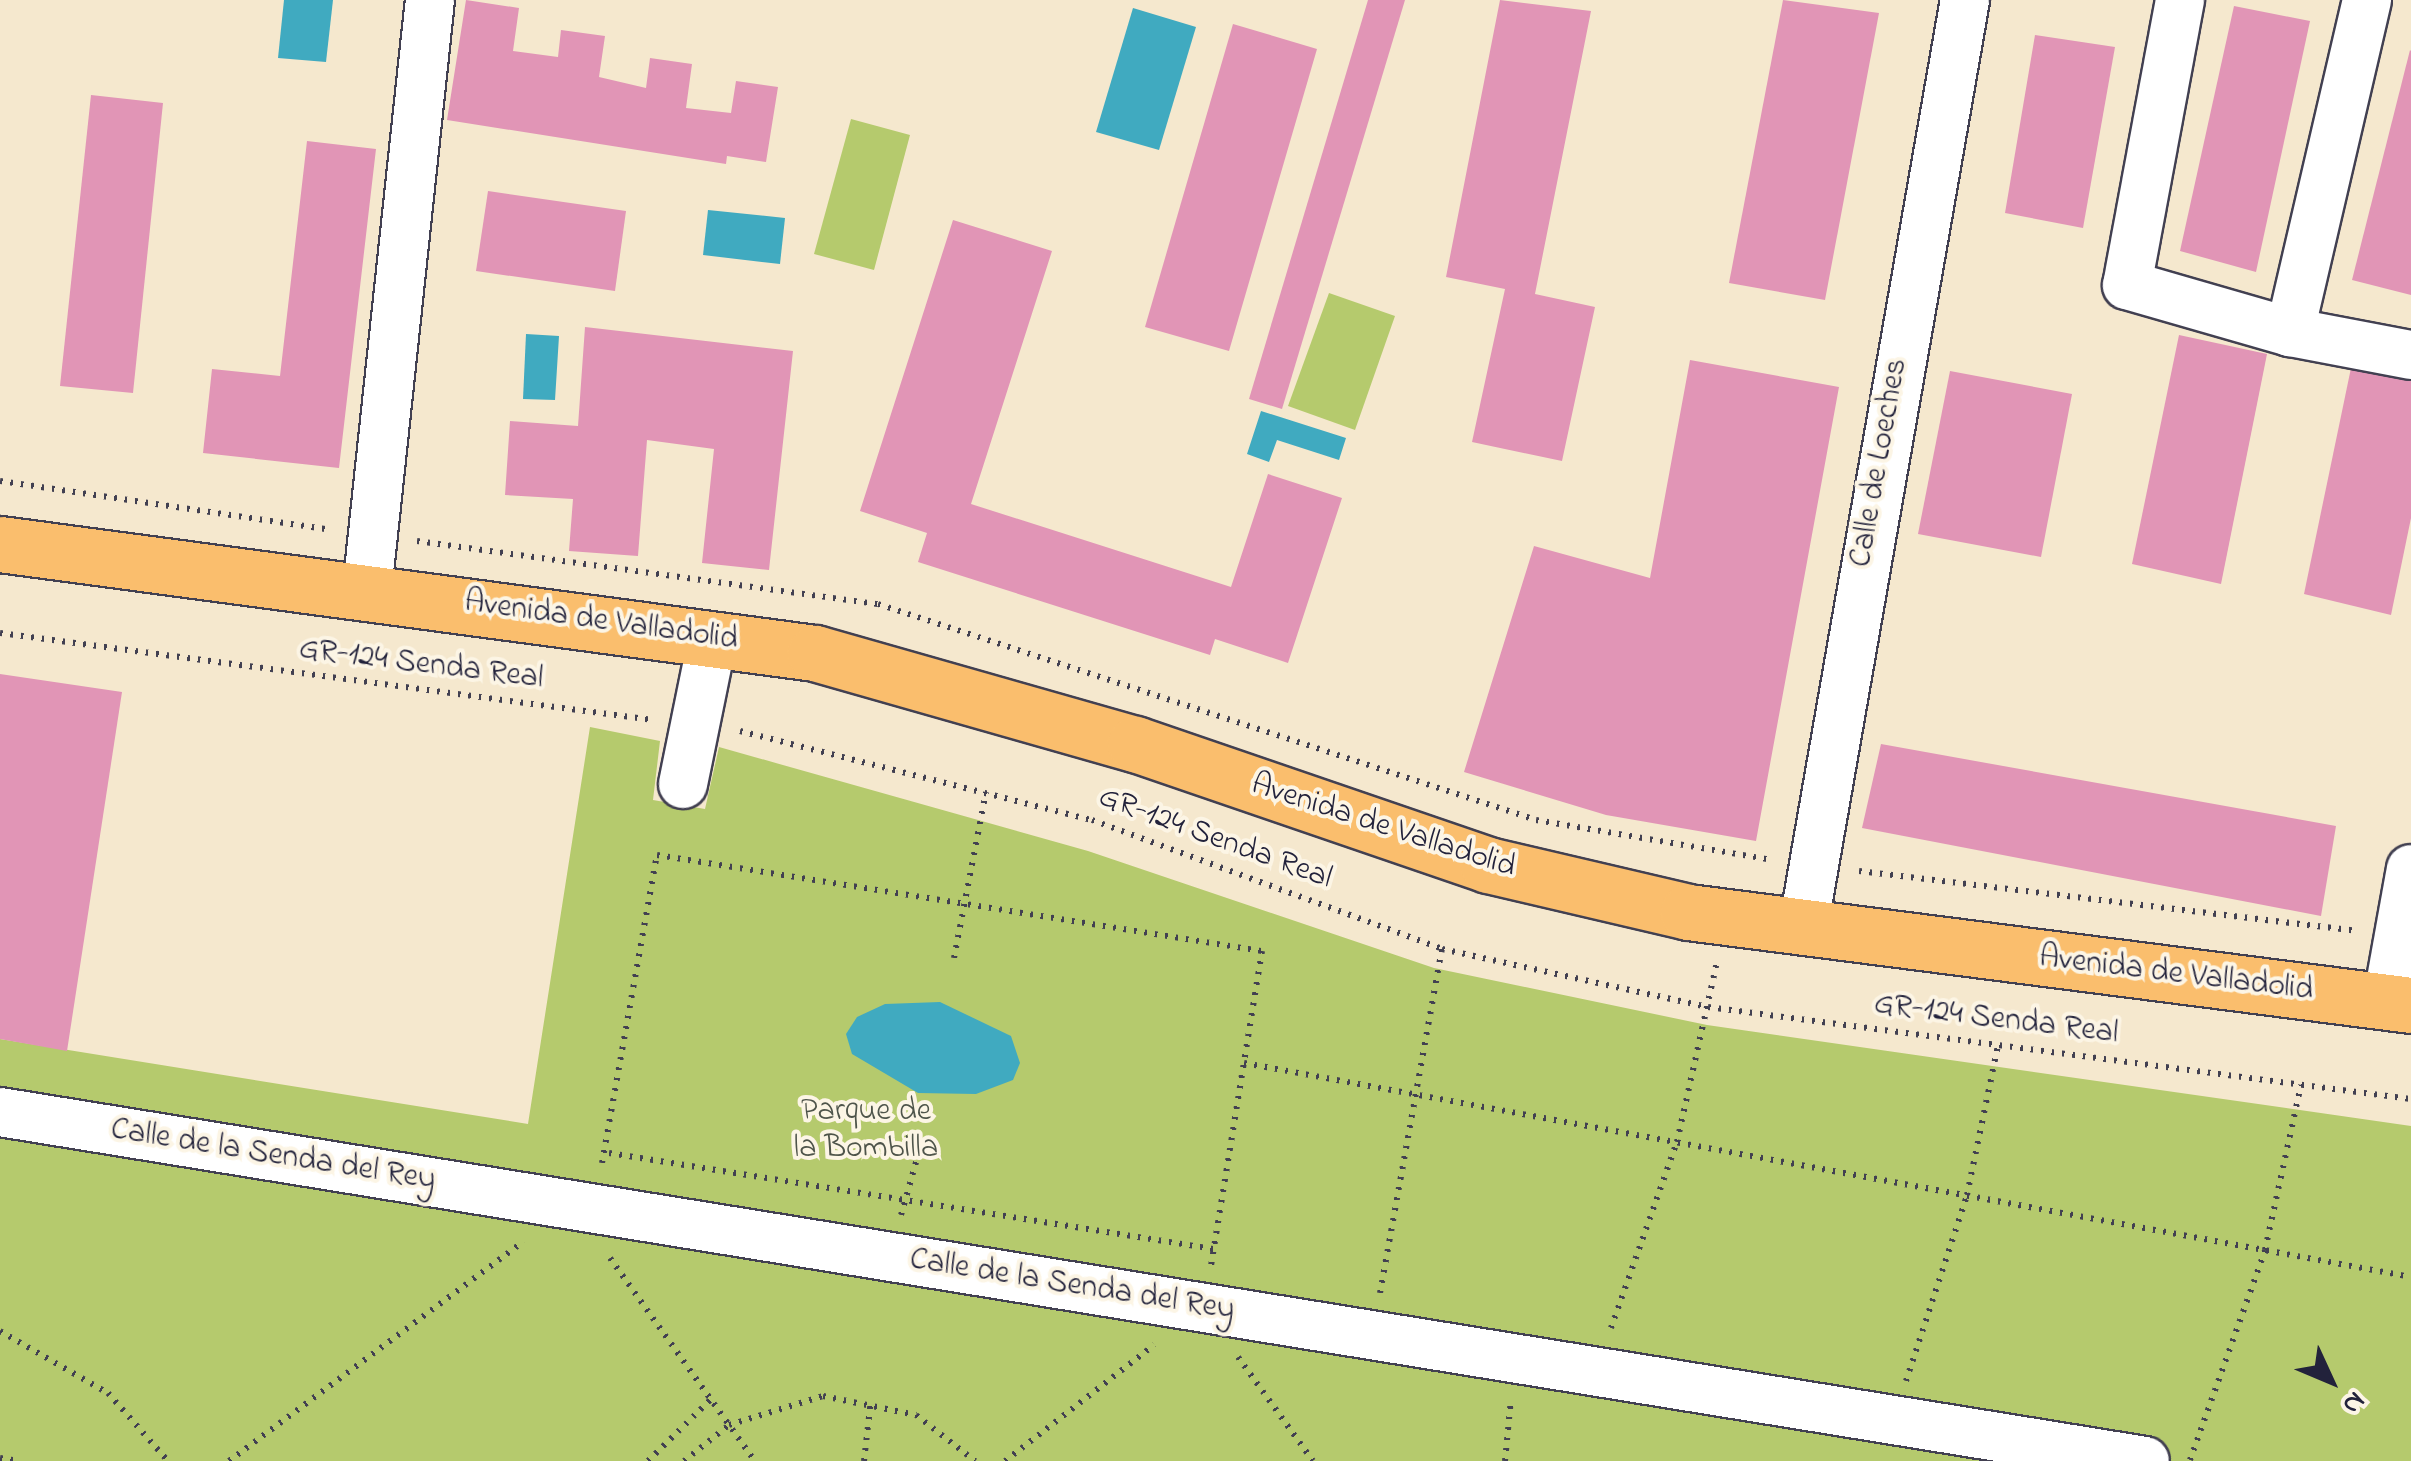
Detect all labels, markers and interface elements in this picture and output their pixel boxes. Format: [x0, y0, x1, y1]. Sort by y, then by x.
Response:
street label: Calle de Loeches [1843, 356, 1917, 570]
street label: Avenida de Valladolid [462, 584, 740, 660]
street label: GR-124 Senda Real [297, 631, 545, 699]
street label: Avenida de Valladolid [1246, 766, 1520, 888]
street label: GR-124 Senda Real [1093, 779, 1337, 899]
street label: Avenida de Valladolid [2037, 939, 2315, 1011]
street label: GR-124 Senda Real [1872, 986, 2120, 1054]
park label: Parque de la Bombilla [794, 1094, 938, 1169]
street label: Calle de la Senda del Rey [108, 1111, 438, 1201]
street label: Calle de la Senda del Rey [907, 1241, 1237, 1331]
north arrow [2281, 1331, 2381, 1431]
text: N [2332, 1381, 2374, 1423]

